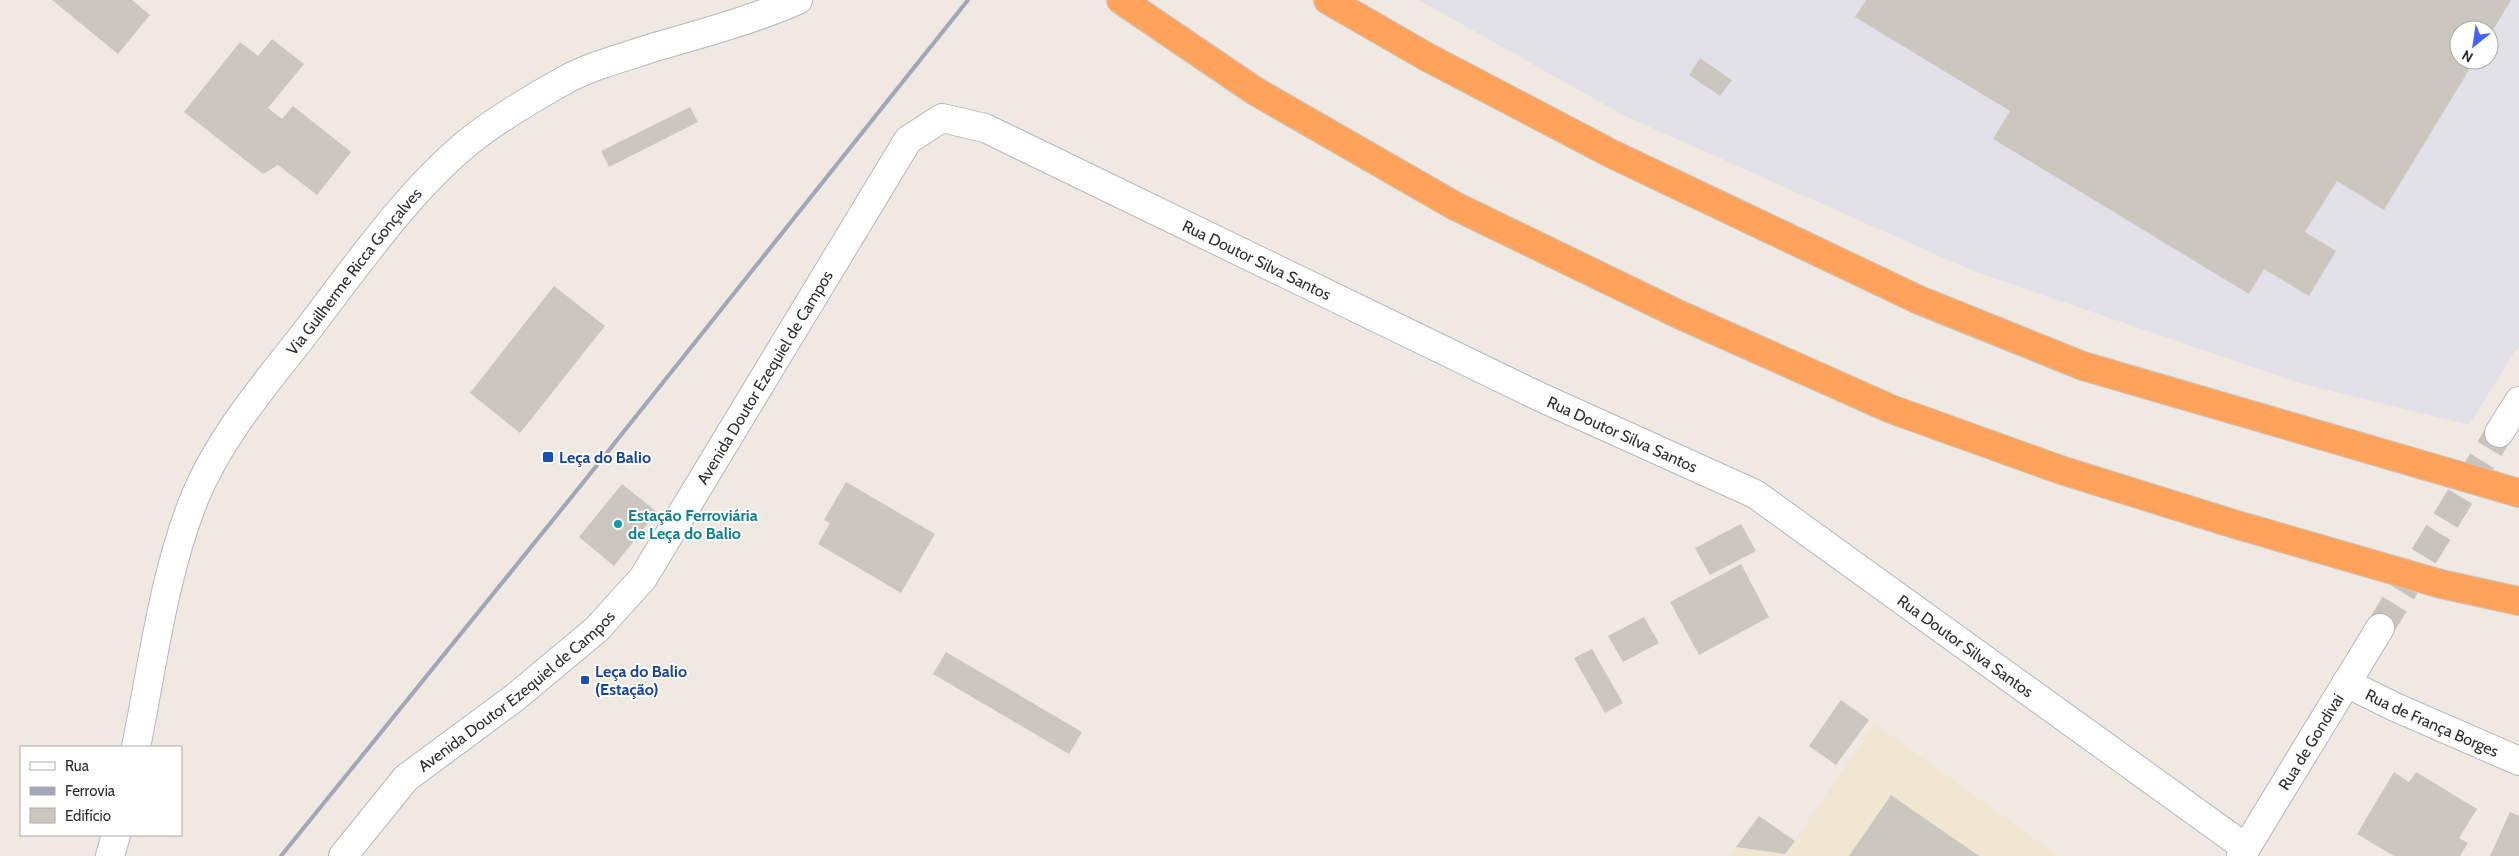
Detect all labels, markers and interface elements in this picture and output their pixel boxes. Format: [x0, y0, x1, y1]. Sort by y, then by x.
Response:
north arrow [2449, 20, 2499, 70]
text: N [2459, 46, 2476, 67]
street label: Via Guilherme Ricca Gonçalves [282, 184, 426, 359]
street label: Rua Doutor Silva Santos [1179, 216, 1334, 304]
street label: Avenida Doutor Ezequiel de Campos [693, 267, 837, 488]
street label: Rua Doutor Silva Santos [1544, 392, 1701, 477]
place label: Leça do Balio [559, 448, 651, 467]
marker: Leça do Balio [541, 450, 555, 464]
place label: Estação Ferroviária de Leça do Balio [628, 506, 758, 543]
marker: Estação Ferroviária de Leça do Balio [612, 518, 624, 530]
street label: Rua Doutor Silva Santos [1894, 591, 2037, 702]
street label: Avenida Doutor Ezequiel de Campos [415, 607, 619, 776]
place label: Leça do Balio (Estação) [595, 662, 687, 699]
marker: Leça do Balio (Estação) [579, 674, 591, 686]
street label: Rua de França Borges [2362, 685, 2502, 761]
street label: Rua de Gondivai [2275, 690, 2348, 794]
legend [20, 746, 182, 836]
text: Rua [65, 757, 90, 775]
text: Ferrovia [65, 782, 116, 800]
text: Edifício [65, 807, 111, 825]

